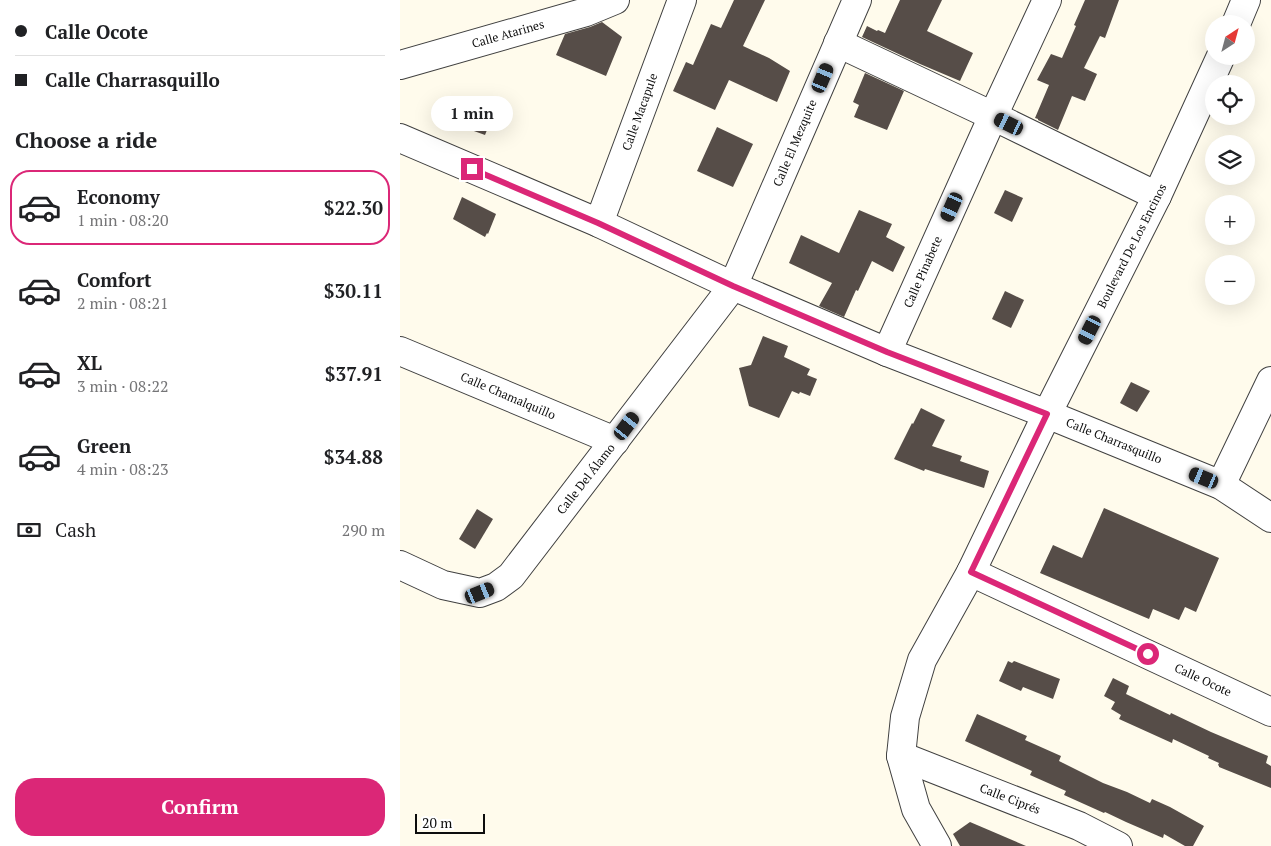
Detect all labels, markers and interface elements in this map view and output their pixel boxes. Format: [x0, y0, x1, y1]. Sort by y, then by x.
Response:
north arrow [1205, 15, 1255, 65]
map controls [1205, 15, 1255, 305]
street label: Calle Atarines [470, 16, 546, 51]
text: Calle Ocote [45, 19, 148, 44]
car [810, 61, 835, 95]
text: Calle Charrasquillo [45, 67, 220, 92]
street label: Calle Macapule [619, 71, 661, 153]
button: locate [1205, 75, 1255, 125]
callout: 1 min [431, 96, 513, 132]
street label: Calle El Mezquite [769, 97, 820, 189]
text: 1 min [450, 102, 494, 124]
car [992, 111, 1025, 137]
text: Choose a ride [15, 125, 157, 154]
button: layers [1205, 135, 1255, 185]
route end [461, 158, 483, 180]
street label: Boulevard De Los Encinos [1094, 181, 1170, 311]
text: Economy [77, 184, 160, 209]
icon: car [17, 185, 62, 230]
car [939, 190, 964, 224]
text: $22.30 [324, 195, 383, 220]
button: + [1205, 195, 1255, 245]
text: 1 min · 08:20 [77, 209, 169, 231]
street label: Calle Pinabete [900, 234, 945, 310]
button: − [1205, 255, 1255, 305]
text: Comfort [77, 267, 152, 292]
icon: car [17, 268, 62, 313]
text: $30.11 [324, 278, 383, 303]
text: 2 min · 08:21 [77, 292, 169, 314]
car [1076, 313, 1103, 347]
text: XL [77, 350, 102, 375]
icon: car [17, 351, 62, 396]
text: $37.91 [325, 361, 383, 386]
street label: Calle Chamalquillo [458, 369, 558, 422]
text: 3 min · 08:22 [77, 375, 169, 397]
car [611, 410, 642, 442]
street label: Calle Charrasquillo [1064, 414, 1165, 467]
text: Green [77, 433, 131, 458]
icon: car [17, 434, 62, 479]
street label: Calle Del Álamo [553, 440, 618, 517]
text: $34.88 [324, 444, 383, 469]
text: 4 min · 08:23 [77, 458, 169, 480]
car [1187, 465, 1220, 491]
icon: cash [15, 516, 43, 544]
text: Cash [55, 517, 96, 542]
text: 290 m [342, 519, 385, 541]
car [463, 580, 496, 606]
route start [1137, 643, 1159, 665]
street label: Calle Ocote [1172, 660, 1234, 699]
button: Confirm [15, 778, 385, 836]
street label: Calle Ciprés [978, 780, 1043, 817]
scale bar [415, 811, 485, 834]
text: 20 m [422, 813, 452, 832]

